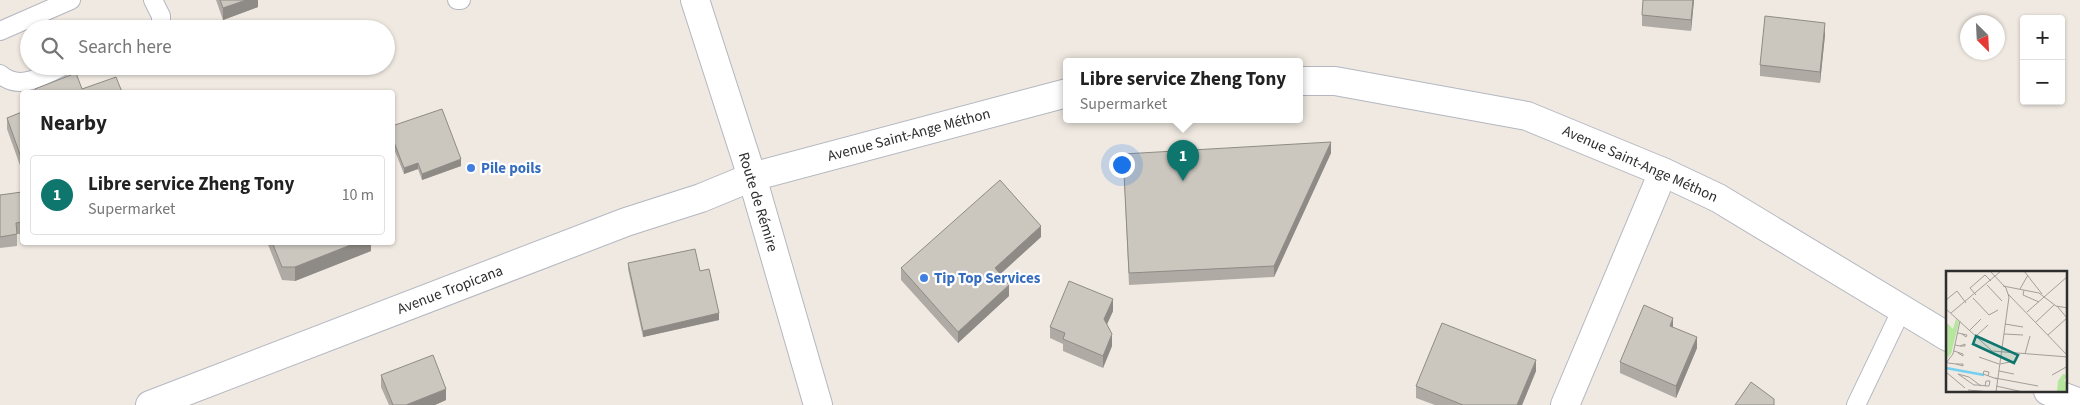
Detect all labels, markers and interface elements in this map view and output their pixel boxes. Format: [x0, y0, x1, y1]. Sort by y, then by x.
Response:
north arrow [1960, 15, 2005, 60]
map controls [2020, 15, 2065, 105]
button: + [2020, 15, 2065, 60]
search box [20, 20, 395, 75]
icon: search [38, 34, 66, 62]
text: Search here [78, 34, 172, 61]
popup [1063, 58, 1303, 123]
button: − [2020, 60, 2065, 105]
text: Libre service Zheng Tony [1080, 66, 1286, 93]
text: Supermarket [1080, 93, 1167, 115]
street label: Avenue Saint-Ange Méthon [825, 103, 993, 167]
text: Nearby [40, 108, 107, 138]
street label: Avenue Saint-Ange Méthon [1559, 120, 1721, 208]
pin: 1 [1167, 140, 1199, 181]
street label: Route de Rémire [733, 150, 783, 254]
your location [1109, 152, 1135, 178]
place label: Pile poils [481, 158, 541, 179]
marker: Pile poils [465, 162, 477, 174]
text: Libre service Zheng Tony [88, 171, 294, 198]
text: 1 [53, 184, 61, 206]
text: 10 m [342, 184, 374, 206]
text: Supermarket [88, 198, 175, 220]
street label: Avenue Tropicana [394, 260, 506, 320]
place label: Tip Top Services [934, 268, 1041, 289]
inset map [1946, 271, 2068, 392]
marker: Tip Top Services [918, 272, 930, 284]

